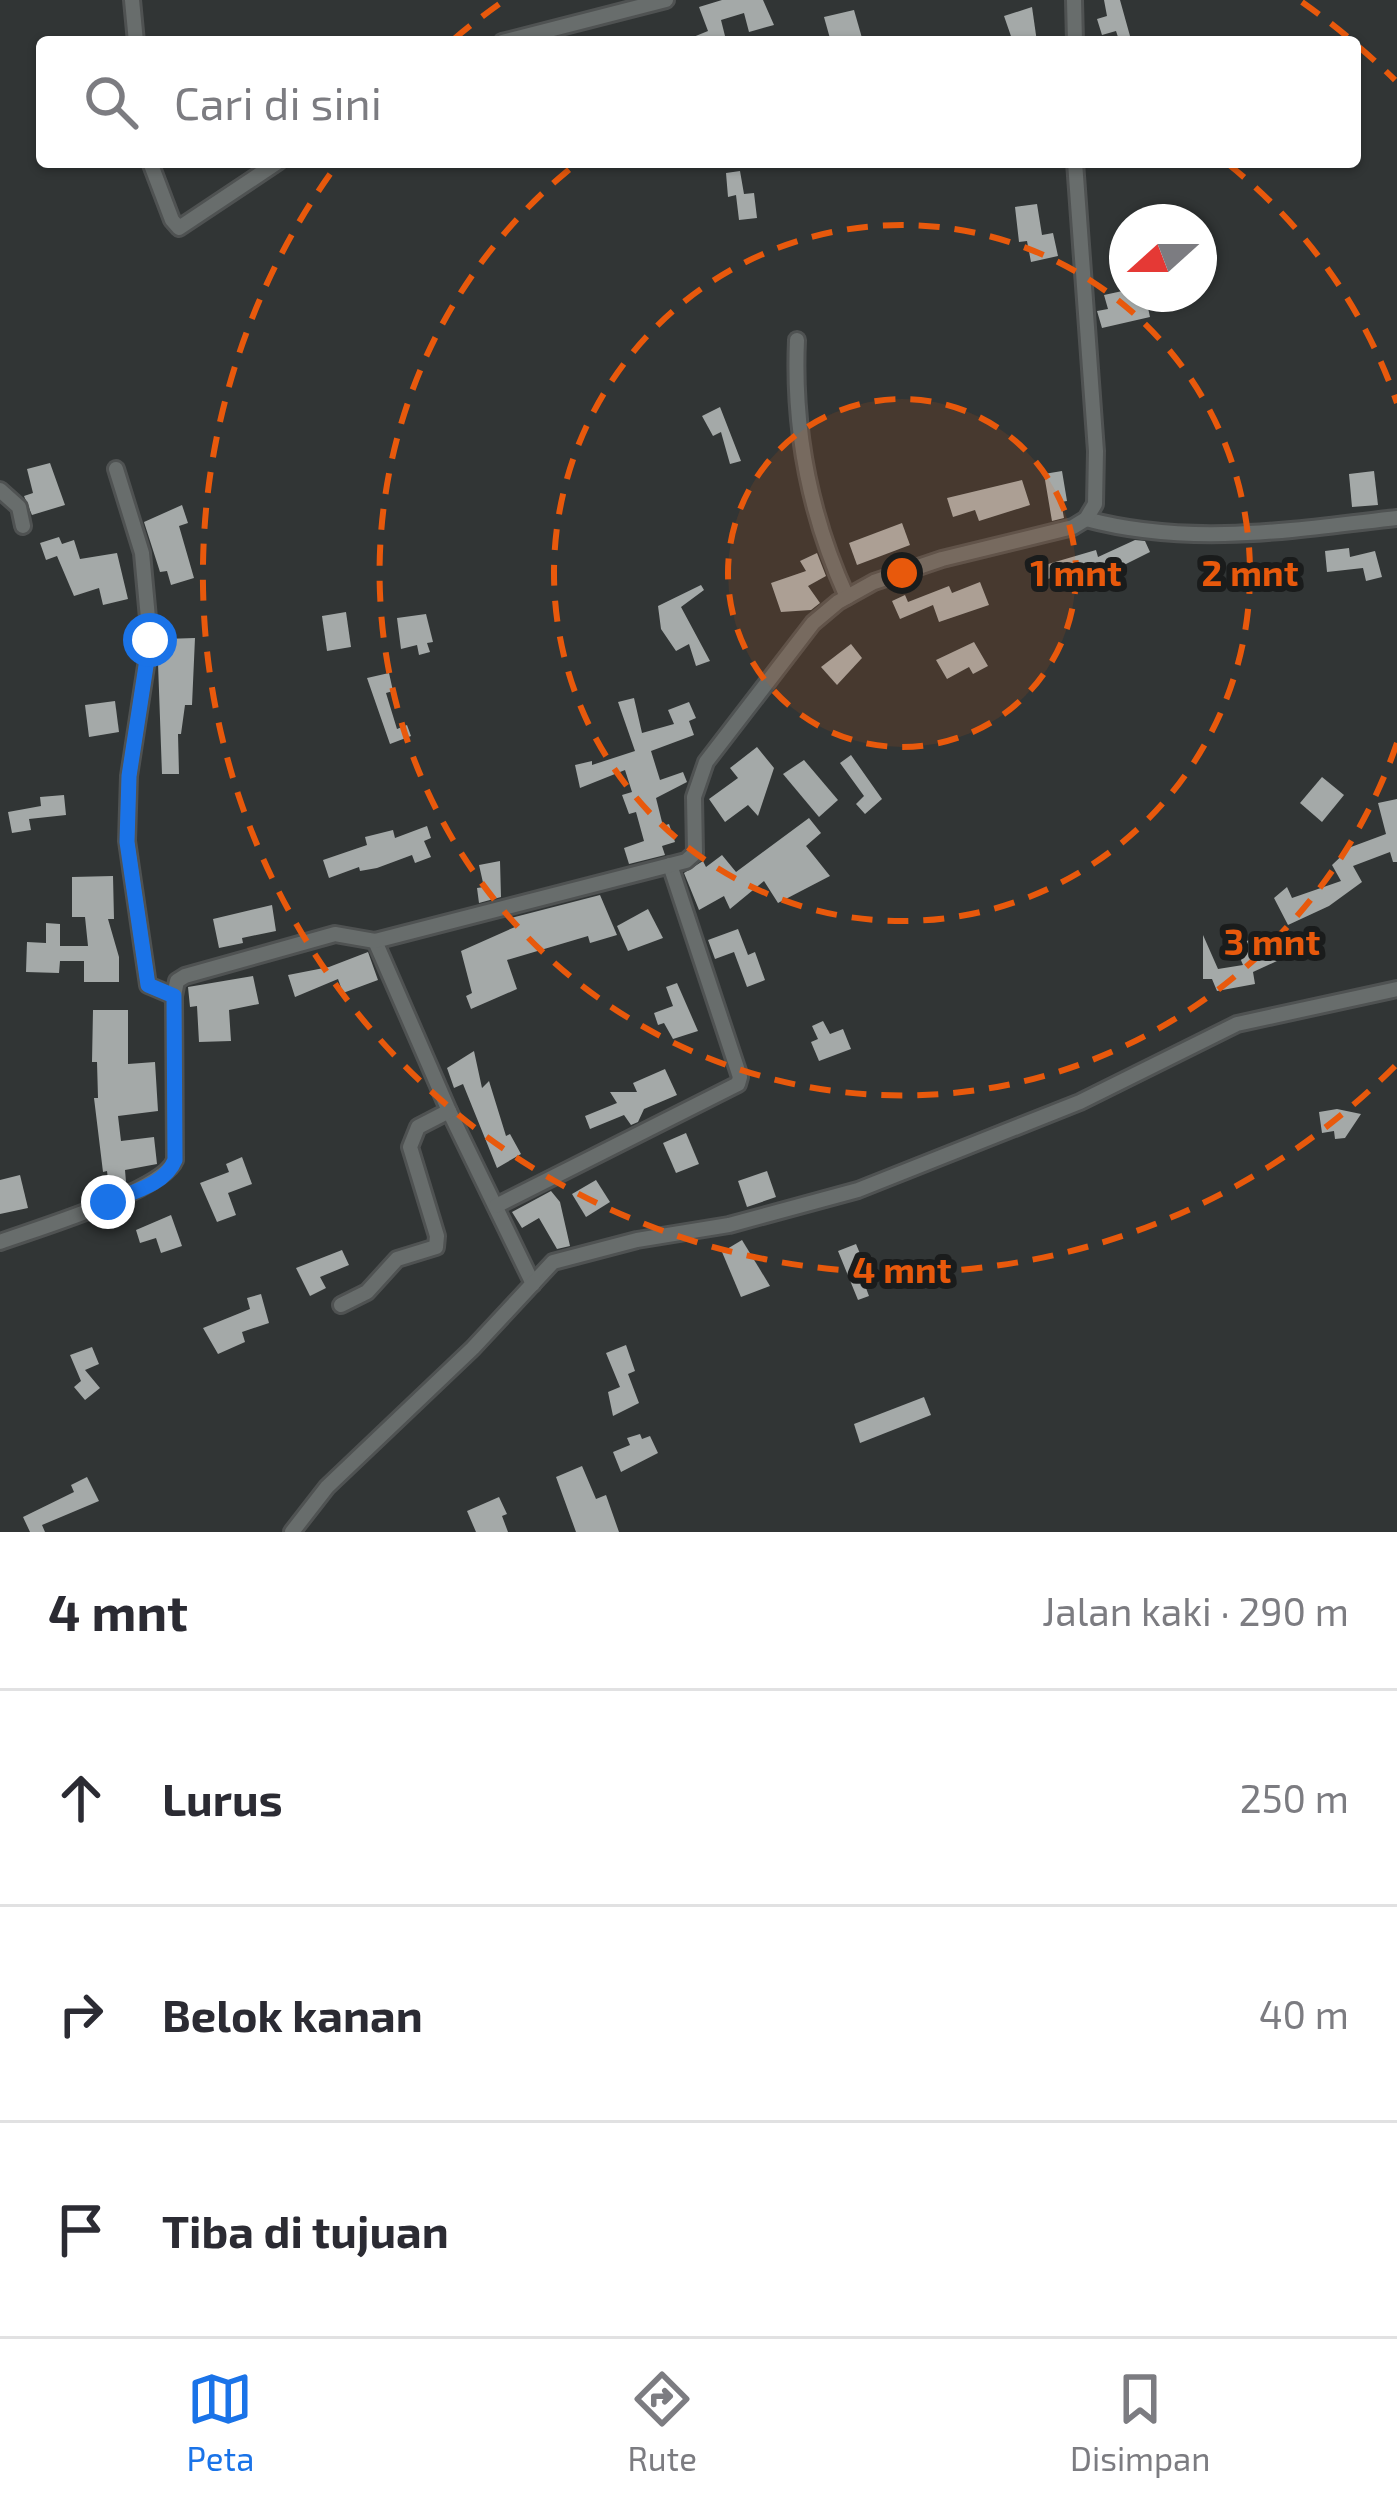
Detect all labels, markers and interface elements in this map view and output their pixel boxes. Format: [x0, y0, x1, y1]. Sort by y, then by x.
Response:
search box [36, 36, 1361, 168]
icon: search [78, 69, 144, 135]
text: Cari di sini [174, 75, 382, 129]
north arrow [1109, 204, 1217, 312]
text: 1 mnt [1030, 550, 1122, 593]
text: 2 mnt [1202, 550, 1299, 593]
centre of rings [881, 552, 923, 594]
route start [123, 613, 177, 667]
text: 3 mnt [1224, 919, 1320, 962]
route end [81, 1175, 135, 1229]
text: 4 mnt [853, 1247, 952, 1290]
text: 4 mnt [48, 1580, 188, 1641]
text: Jalan kaki · 290 m [1042, 1587, 1349, 1634]
icon: ahead [48, 1765, 114, 1831]
text: Lurus [162, 1771, 283, 1825]
text: 250 m [1240, 1774, 1349, 1821]
icon: right [48, 1981, 114, 2047]
text: Belok kanan [162, 1987, 423, 2041]
text: 40 m [1259, 1990, 1349, 2037]
icon: arrive [48, 2197, 114, 2263]
text: Tiba di tujuan [162, 2203, 449, 2257]
tab: Peta [187, 2366, 254, 2478]
tab: Rute [627, 2366, 697, 2478]
tab: Disimpan [1070, 2366, 1210, 2478]

